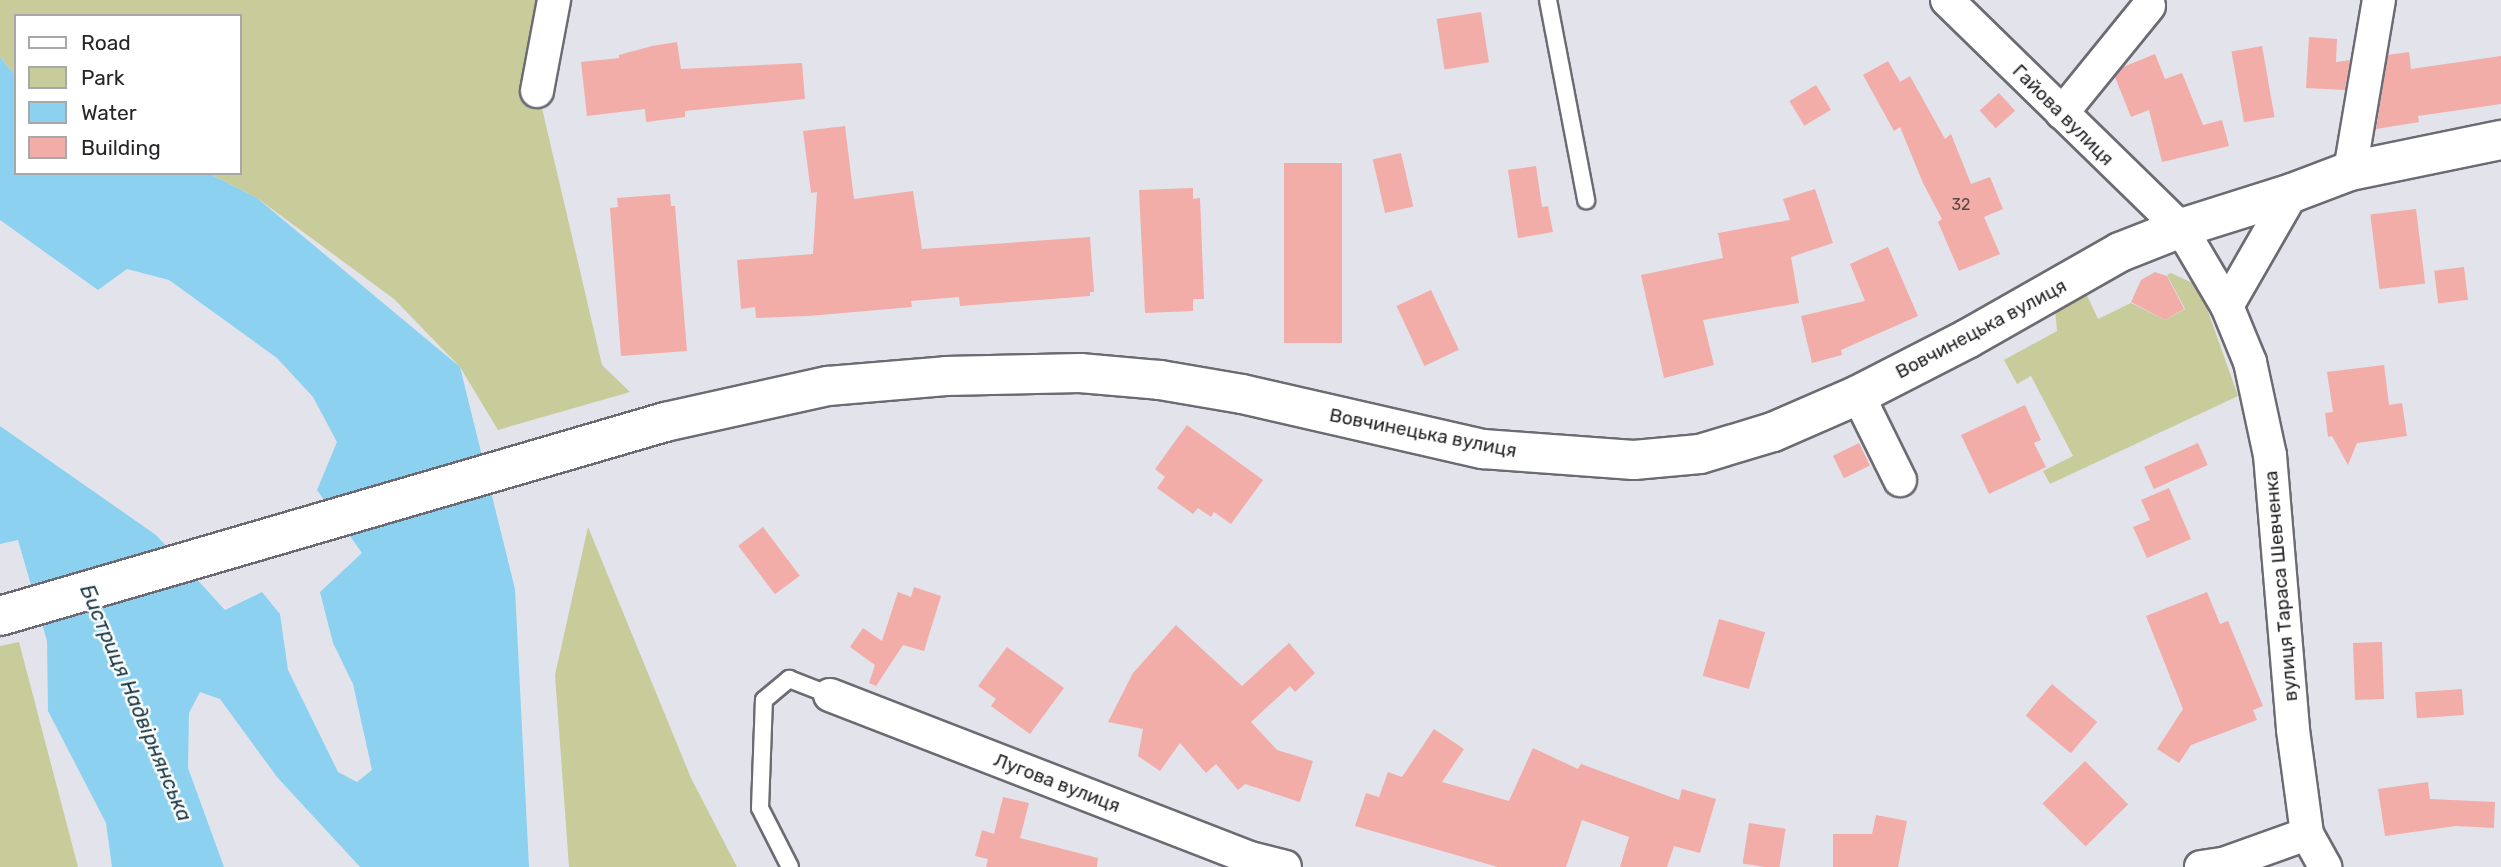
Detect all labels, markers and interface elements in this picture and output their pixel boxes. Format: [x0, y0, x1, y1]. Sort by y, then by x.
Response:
legend [14, 14, 242, 175]
text: Road [81, 30, 131, 55]
street label: Гайова вулиця [2008, 60, 2118, 170]
text: Park [81, 65, 125, 90]
text: Water [81, 100, 137, 125]
text: Building [81, 135, 161, 160]
house number: 32 [1951, 195, 1971, 215]
street label: Вовчинецька вулиця [1892, 274, 2070, 384]
street label: Вовчинецька вулиця [1327, 404, 1519, 462]
street label: вулиця Тараса Шевченка [2260, 470, 2302, 702]
water label: Бистриця Надвірнянська [75, 581, 197, 825]
street label: Лугова вулиця [991, 748, 1123, 818]

